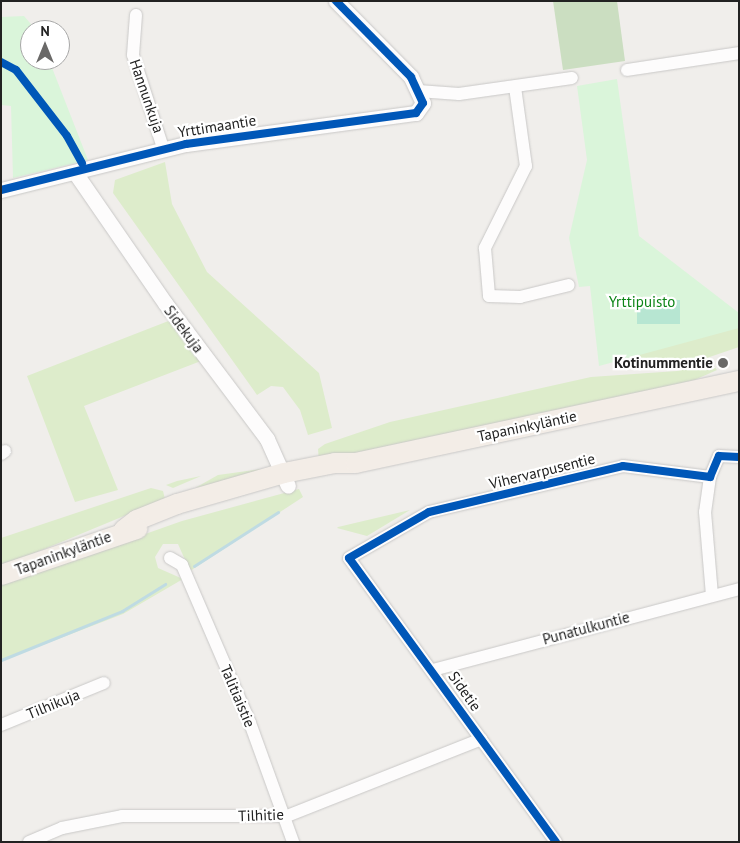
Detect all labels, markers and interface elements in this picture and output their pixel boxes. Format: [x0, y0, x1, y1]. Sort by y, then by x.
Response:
north arrow [20, 20, 70, 70]
text: N [40, 22, 50, 40]
street label: Hannunkuja [126, 57, 168, 135]
street label: Yrttimaantie [177, 111, 257, 141]
park label: Yrttipuisto [609, 293, 675, 311]
street label: Sidekuja [160, 302, 208, 356]
place label: Kotinummentie [614, 354, 713, 372]
marker: Kotinummentie [717, 357, 729, 369]
street label: Tapaninkyläntie [476, 407, 578, 445]
street label: Vihervarpusentie [487, 449, 597, 493]
street label: Tapaninkyläntie [12, 527, 114, 579]
street label: Punatulkuntie [541, 608, 631, 648]
street label: Talitiaistie [217, 662, 259, 730]
street label: Sidetie [445, 668, 485, 714]
street label: Tilhikuja [24, 685, 82, 723]
street label: Tilhitie [238, 805, 284, 825]

